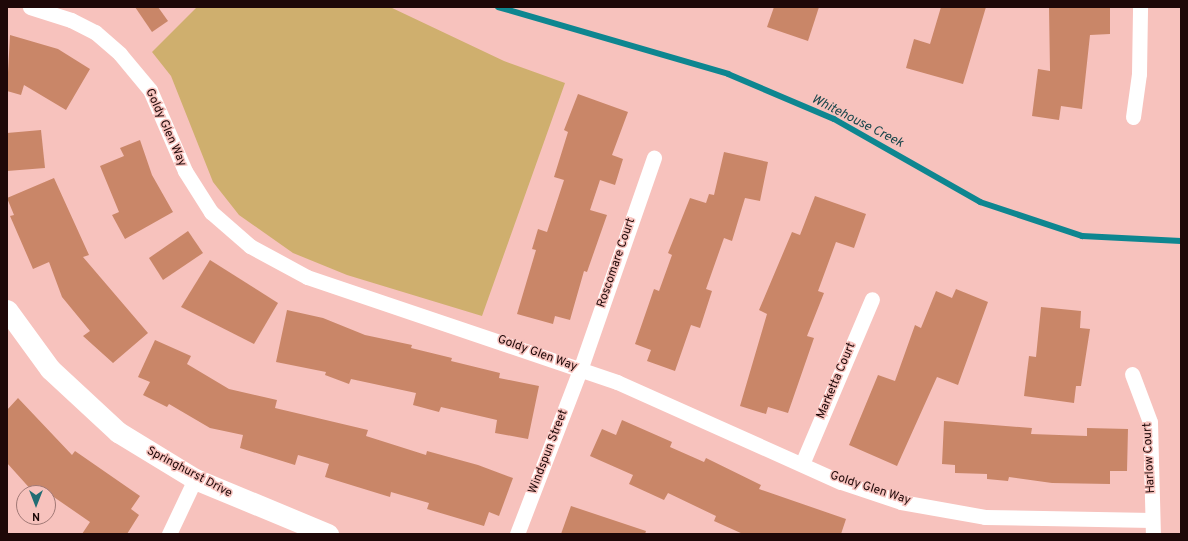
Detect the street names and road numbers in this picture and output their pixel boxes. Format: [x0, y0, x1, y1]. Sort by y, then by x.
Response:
street label: Goldy Glen Way [141, 87, 189, 169]
street label: Roscomare Court [595, 216, 639, 310]
street label: Goldy Glen Way [495, 333, 579, 375]
street label: Marketta Court [814, 341, 860, 421]
street label: Windspun Street [526, 408, 572, 496]
street label: Harlow Court [1141, 422, 1159, 494]
street label: Springhurst Drive [144, 444, 234, 502]
street label: Goldy Glen Way [828, 469, 912, 509]

